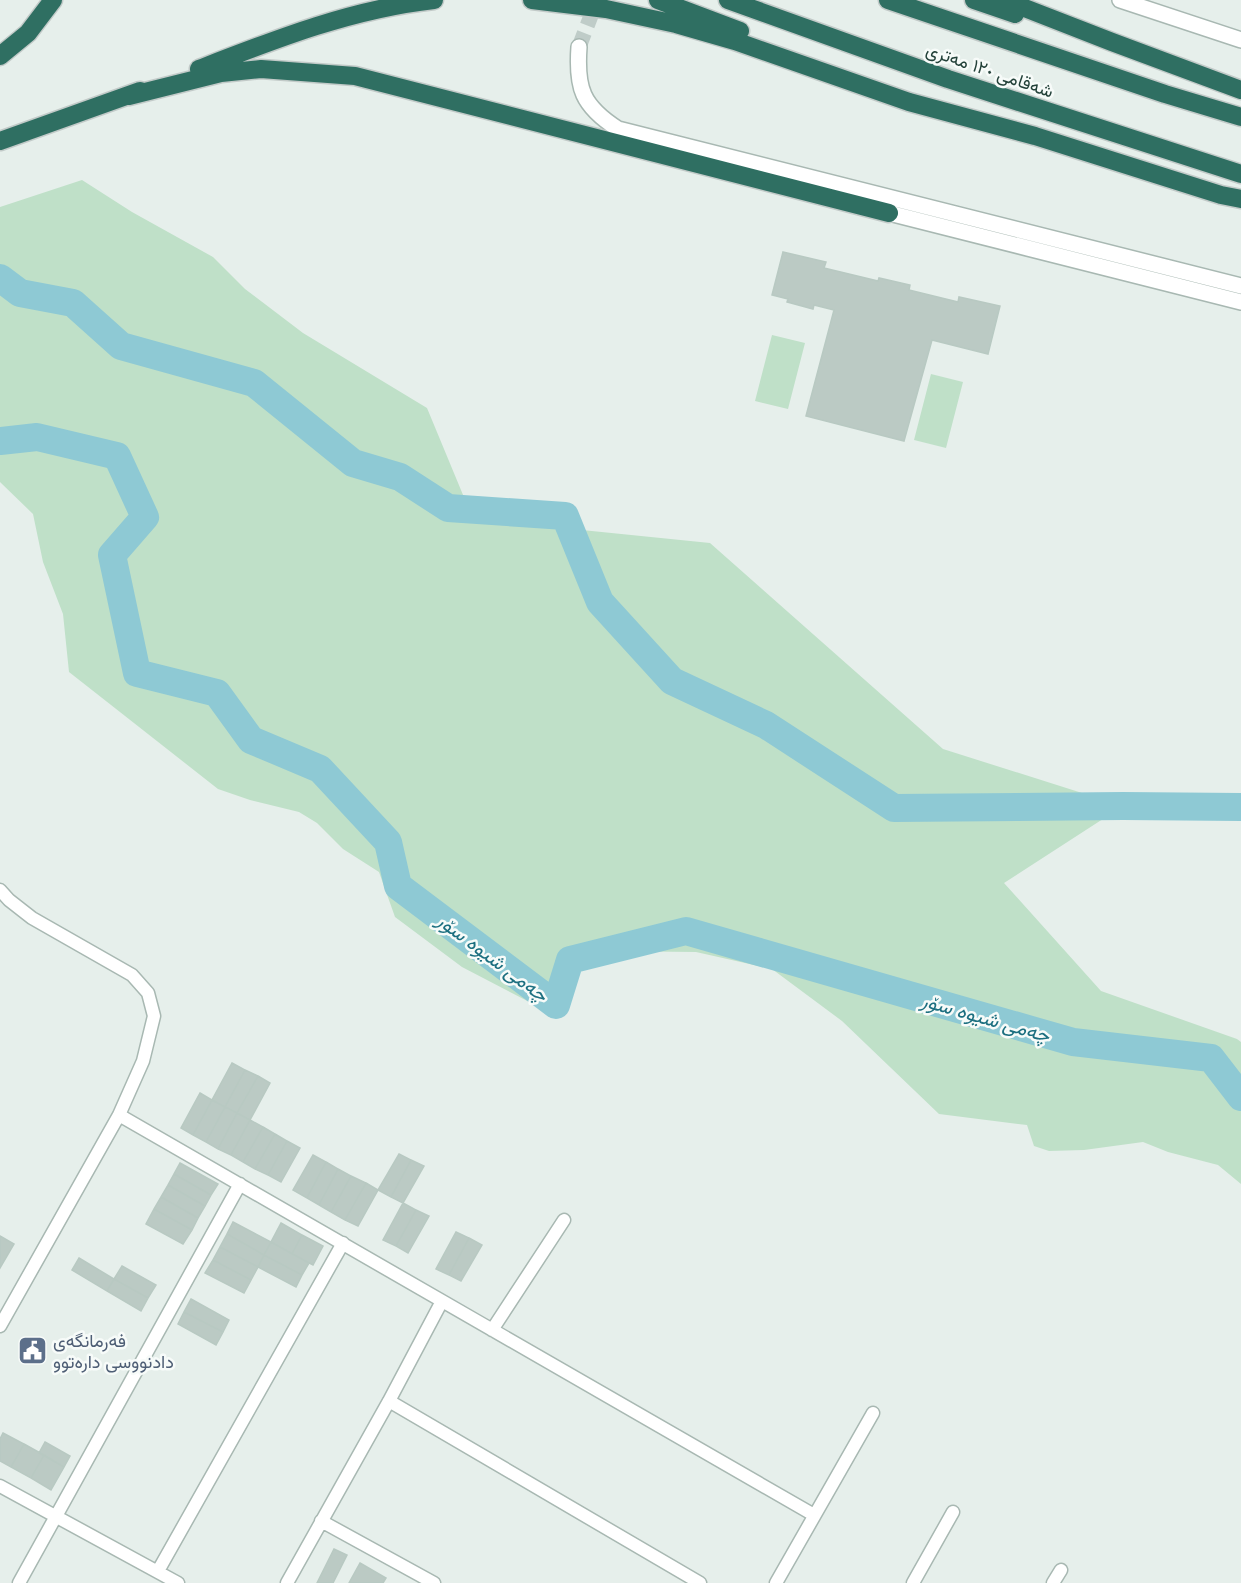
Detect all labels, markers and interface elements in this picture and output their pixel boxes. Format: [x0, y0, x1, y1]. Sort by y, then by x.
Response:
street label: شەقامی ١٢٠ مەتری [923, 37, 1057, 103]
water label: چەمی شیوە سۆر [430, 906, 554, 1009]
water label: چەمی شیوە سۆر [916, 986, 1054, 1049]
place label: فەرمانگەی دادنووسی دارەتوو [53, 1329, 174, 1373]
public building icon: فەرمانگەی دادنووسی دارەتوو [16, 1334, 48, 1366]

